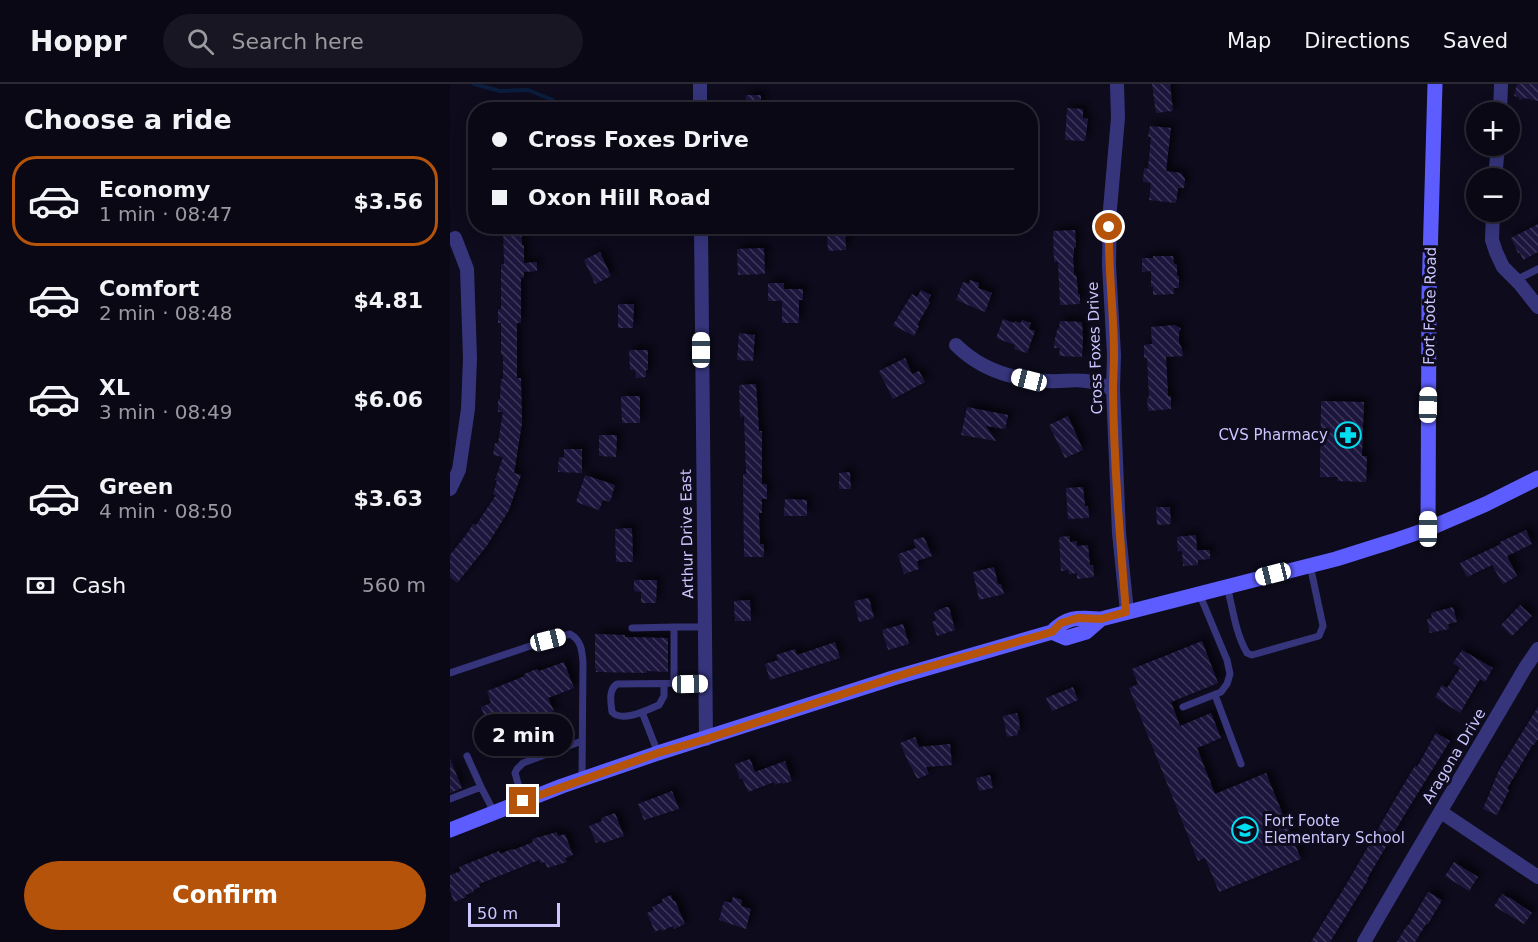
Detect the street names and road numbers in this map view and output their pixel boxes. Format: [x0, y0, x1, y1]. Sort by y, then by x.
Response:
street label: Fort Foote Road [1420, 247, 1440, 365]
street label: Cross Foxes Drive [1084, 281, 1106, 415]
street label: Arthur Drive East [677, 469, 697, 599]
street label: Aragona Drive [1419, 705, 1489, 807]

